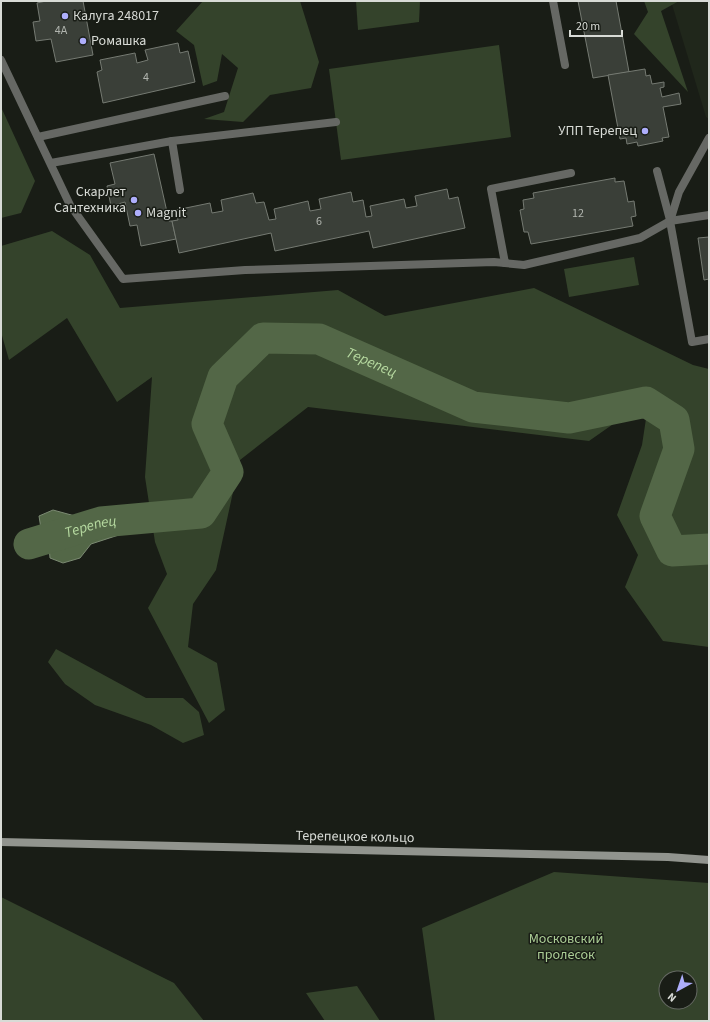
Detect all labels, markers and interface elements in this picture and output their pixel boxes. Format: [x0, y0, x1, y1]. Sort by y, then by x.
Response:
place label: Калуга 248017 [73, 6, 159, 26]
marker: Калуга 248017 [60, 11, 70, 21]
scale bar [570, 12, 622, 38]
text: 20 m [576, 18, 600, 35]
house number: 4А [55, 22, 68, 39]
place label: Ромашка [91, 31, 146, 51]
marker: Ромашка [78, 36, 88, 46]
house number: 4 [143, 69, 149, 86]
place label: УПП Терепец [558, 121, 637, 141]
marker: УПП Терепец [640, 126, 650, 136]
place label: Скарлет Сантехника [54, 182, 127, 218]
marker: Скарлет Сантехника [129, 195, 139, 205]
place label: Magnit [146, 203, 186, 223]
house number: 12 [572, 205, 584, 222]
marker: Magnit [133, 208, 143, 218]
house number: 6 [316, 213, 322, 230]
water label: Терепец [343, 342, 400, 383]
water label: Терепец [62, 510, 117, 543]
street label: Терепецкое кольцо [295, 826, 415, 848]
park label: Московский пролесок [529, 929, 603, 965]
north arrow [658, 970, 698, 1010]
text: N [664, 989, 680, 1005]

